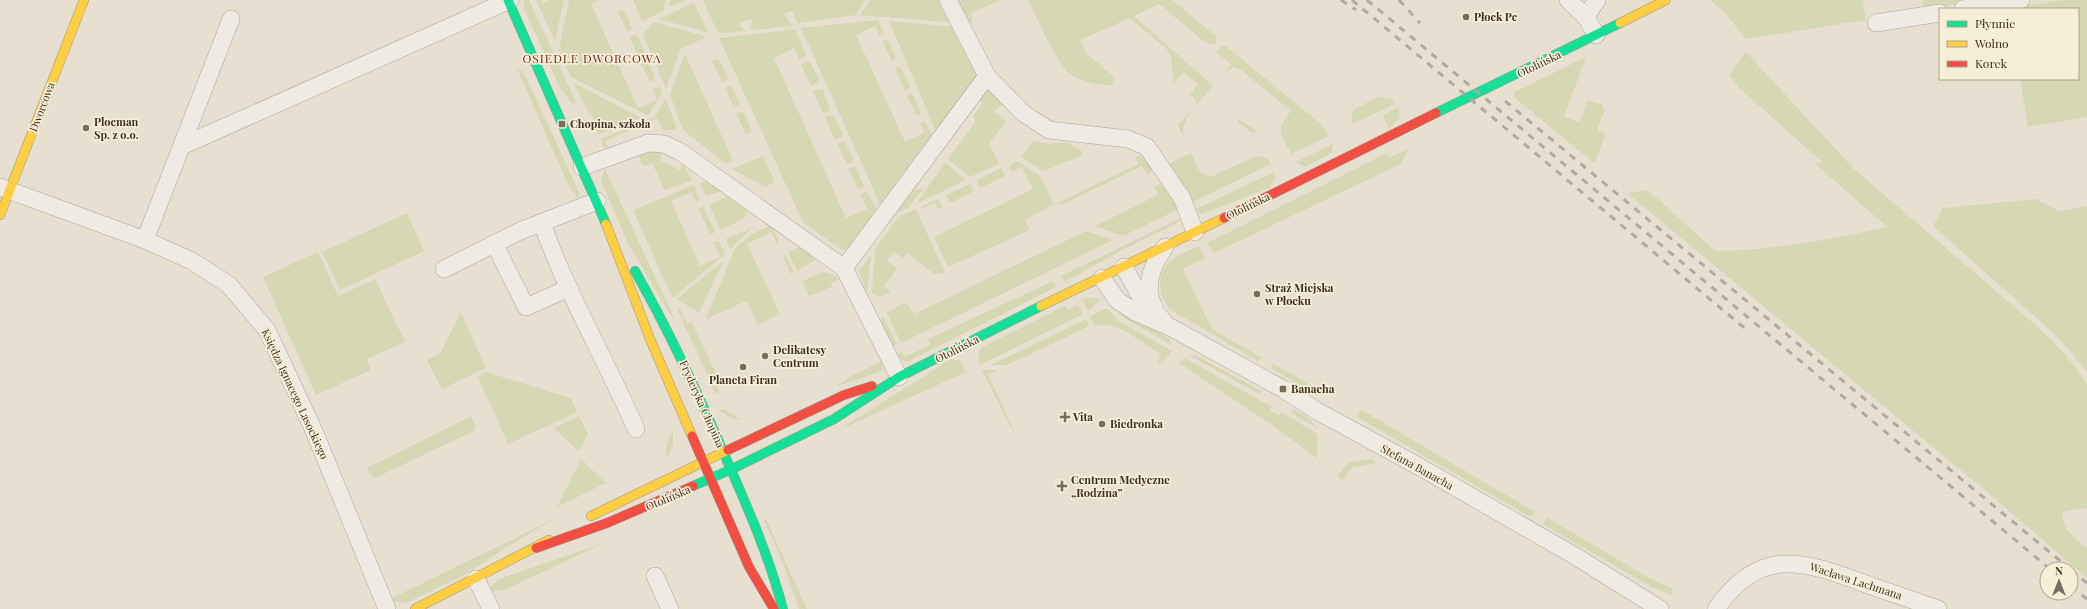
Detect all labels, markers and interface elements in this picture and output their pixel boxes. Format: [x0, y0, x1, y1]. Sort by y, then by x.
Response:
legend [1939, 8, 2079, 80]
place label: Płock Pc [1474, 9, 1518, 24]
marker: Płock Pc [1461, 12, 1471, 22]
text: Płynnie [1975, 15, 2015, 31]
text: Wolno [1974, 35, 2009, 51]
street label: Otolińska [1514, 46, 1564, 81]
district label: OSIEDLE DWORCOWA [522, 50, 662, 66]
text: Korek [1975, 55, 2008, 71]
street label: Dworcowa [25, 79, 58, 134]
place label: Plocman Sp. z o.o. [94, 114, 139, 142]
place label: Chopina, szkoła [570, 116, 651, 131]
marker: Chopina, szkoła [557, 119, 567, 129]
marker: Plocman Sp. z o.o. [81, 123, 91, 133]
street label: Otolińska [1223, 188, 1273, 223]
place label: Straż Miejska w Płocku [1264, 280, 1334, 308]
marker: Straż Miejska w Płocku [1252, 289, 1262, 299]
street label: Księdza Ignacego Lasockiego [259, 326, 332, 461]
street label: Otolińska [932, 331, 982, 366]
place label: Delikatesy Centrum [773, 342, 827, 370]
marker: Delikatesy Centrum [760, 351, 770, 361]
street label: Fryderyka Chopina [676, 358, 729, 450]
marker: Planeta Firan [738, 362, 748, 372]
place label: Planeta Firan [709, 372, 777, 387]
place label: Banacha [1291, 381, 1335, 396]
marker: Banacha [1278, 384, 1288, 394]
place label: Vita [1072, 409, 1093, 424]
marker: Vita [1060, 412, 1070, 422]
place label: Biedronka [1110, 416, 1163, 431]
marker: Biedronka [1097, 419, 1107, 429]
street label: Stefana Banacha [1378, 440, 1457, 493]
place label: Centrum Medyczne „Rodzina” [1071, 472, 1170, 500]
marker: Centrum Medyczne „Rodzina” [1056, 480, 1068, 492]
street label: Otolińska [643, 481, 693, 514]
street label: Wacława Lachmana [1807, 558, 1905, 603]
north arrow [2039, 561, 2079, 601]
text: N [2055, 563, 2063, 578]

